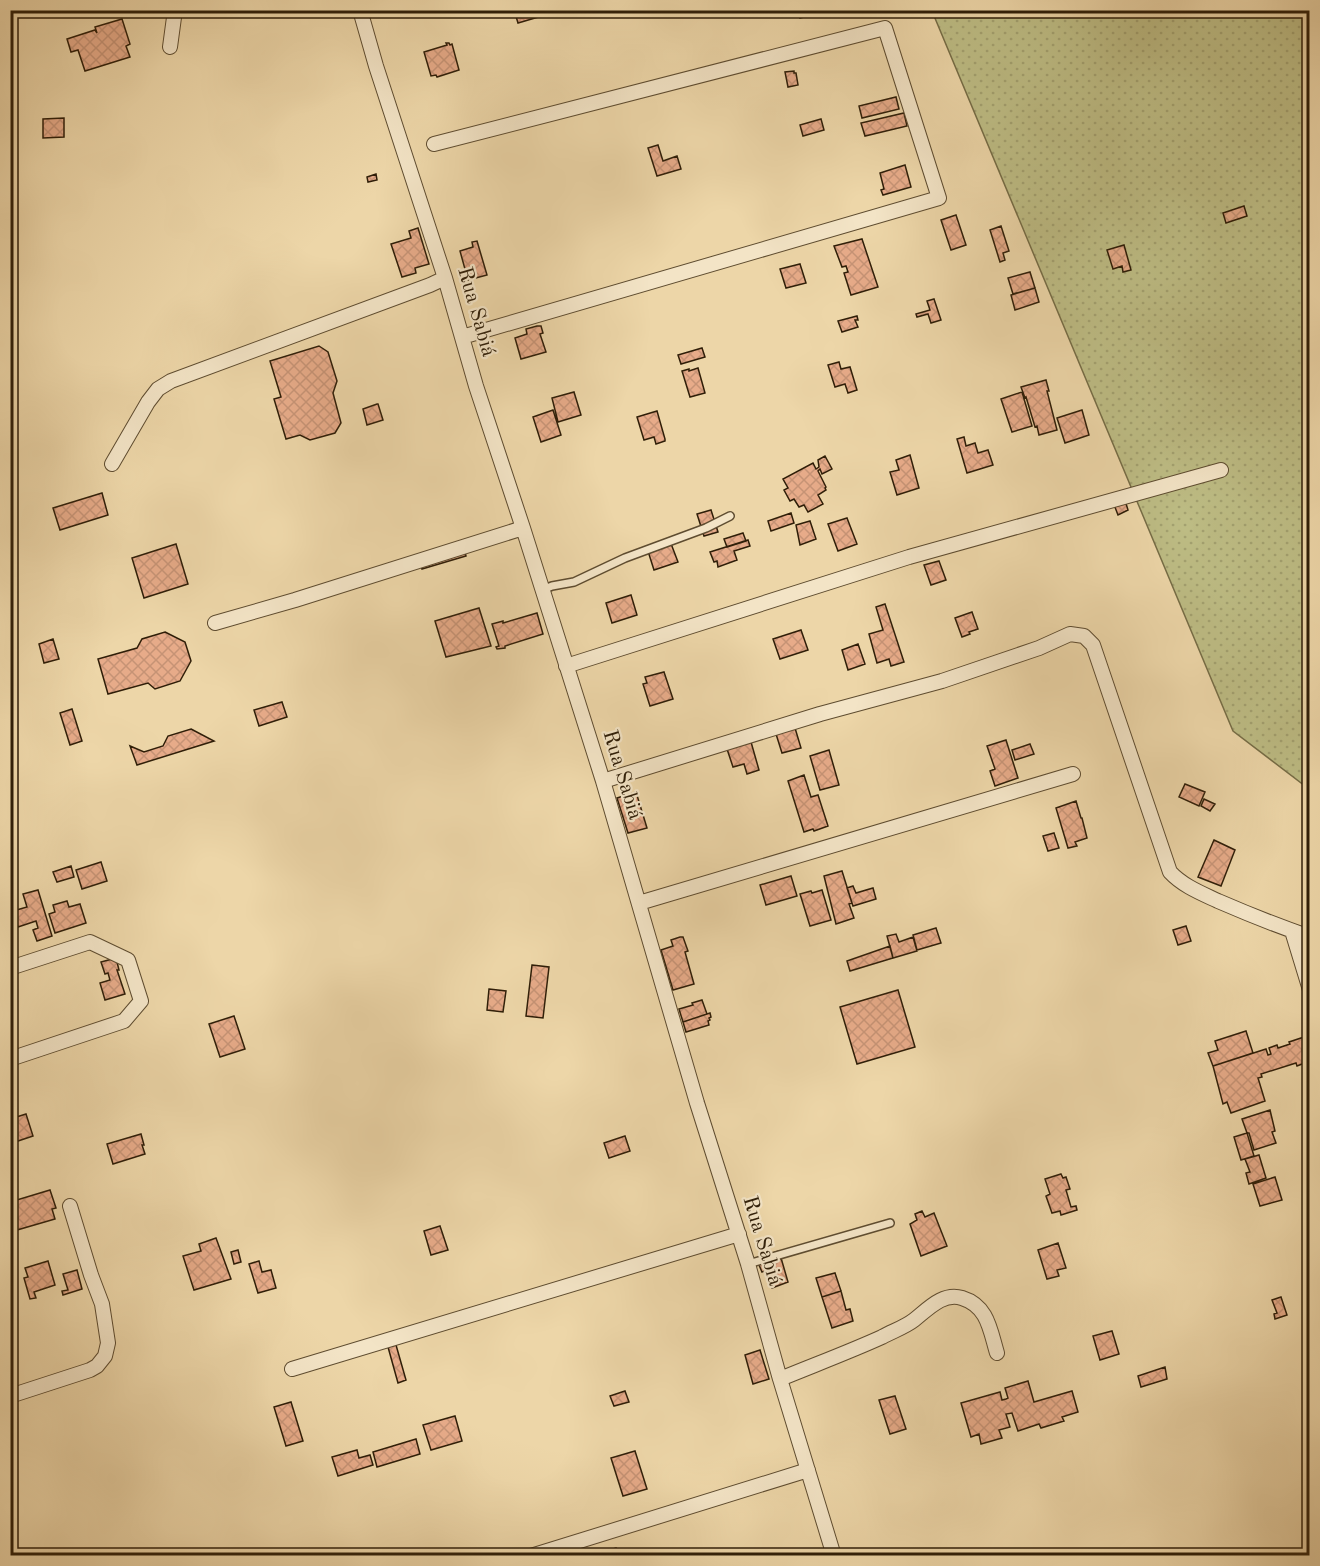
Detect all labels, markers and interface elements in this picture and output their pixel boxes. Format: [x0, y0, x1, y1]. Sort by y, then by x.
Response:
street label: Rua Sabiá [453, 265, 499, 359]
street label: Rua Sabiá [598, 728, 646, 822]
street label: Rua Sabiá [738, 1194, 786, 1288]

